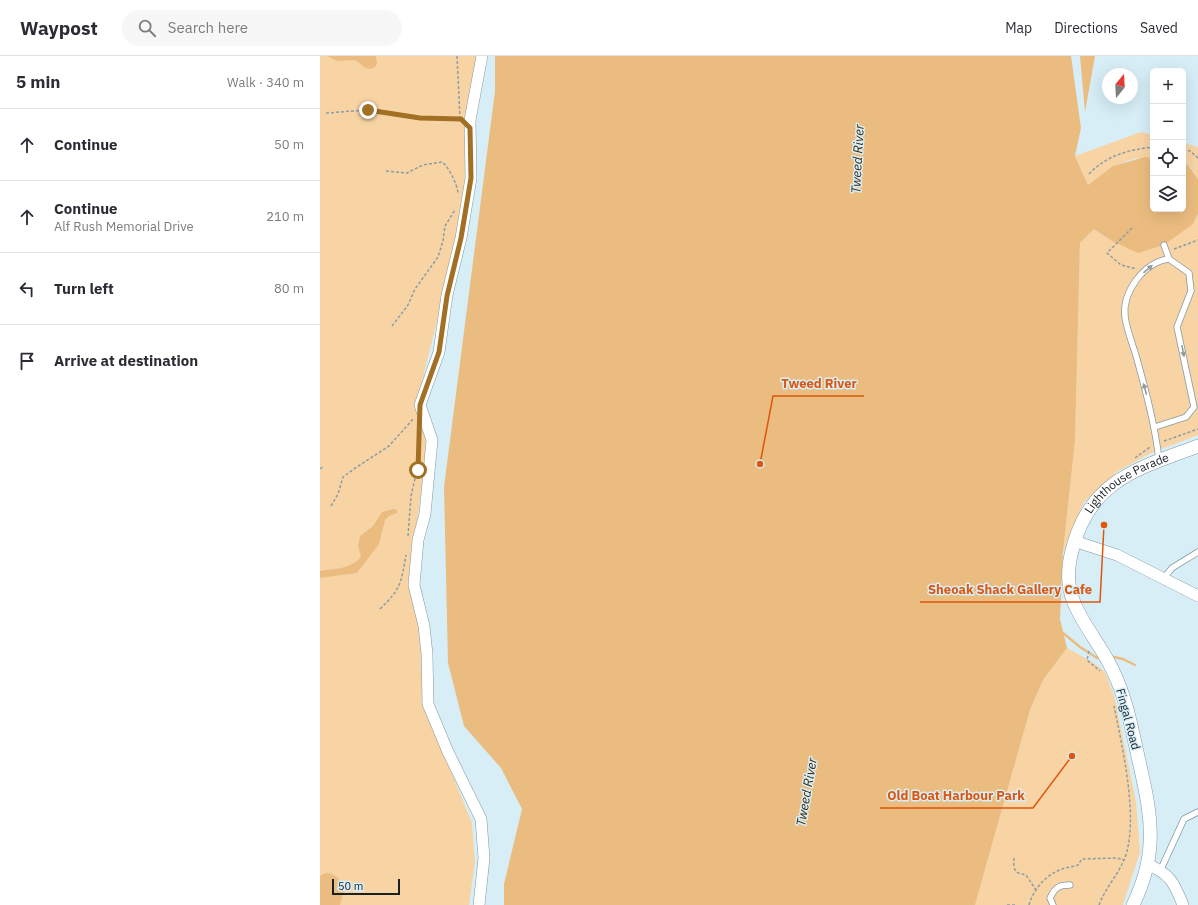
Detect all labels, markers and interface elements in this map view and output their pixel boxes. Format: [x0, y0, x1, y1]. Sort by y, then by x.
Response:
search box [122, 10, 402, 46]
text: Waypost [20, 16, 98, 40]
icon: search [136, 17, 158, 39]
text: Search here [168, 18, 248, 37]
text: Map [1005, 19, 1032, 37]
text: Directions [1054, 19, 1118, 37]
text: Saved [1140, 19, 1178, 37]
north arrow [1102, 68, 1138, 104]
map controls [1150, 68, 1186, 212]
button: + [1150, 68, 1186, 104]
text: 5 min [16, 71, 60, 93]
text: Walk · 340 m [227, 74, 304, 91]
route end [359, 101, 377, 119]
button: − [1150, 104, 1186, 140]
water label: Tweed River [847, 123, 868, 194]
icon: ahead [16, 134, 38, 156]
text: Continue [54, 135, 118, 154]
text: 50 m [274, 136, 304, 153]
button: locate [1150, 140, 1186, 176]
button: layers [1150, 176, 1186, 212]
text: Continue [54, 199, 118, 218]
icon: ahead [16, 206, 38, 228]
text: 210 m [266, 208, 304, 225]
text: Alf Rush Memorial Drive [54, 218, 194, 235]
one-way arrow [1143, 265, 1153, 274]
icon: left [16, 278, 38, 300]
text: Turn left [54, 279, 114, 298]
text: 80 m [274, 280, 304, 297]
one-way arrow [1180, 345, 1186, 357]
icon: arrive [16, 350, 38, 372]
text: Arrive at destination [54, 351, 198, 370]
callout: Tweed River [773, 371, 864, 396]
text: Tweed River [781, 375, 857, 392]
one-way arrow [1142, 383, 1148, 395]
street label: Lighthouse Parade [1081, 449, 1171, 516]
route start [409, 461, 427, 479]
callout: Sheoak Shack Gallery Cafe [920, 577, 1100, 602]
text: Sheoak Shack Gallery Cafe [928, 581, 1092, 598]
street label: Fingal Road [1113, 687, 1144, 751]
water label: Tweed River [792, 755, 821, 828]
callout: Old Boat Harbour Park [880, 783, 1033, 808]
text: Old Boat Harbour Park [887, 787, 1025, 804]
scale bar [332, 877, 400, 896]
text: 50 m [338, 879, 363, 893]

